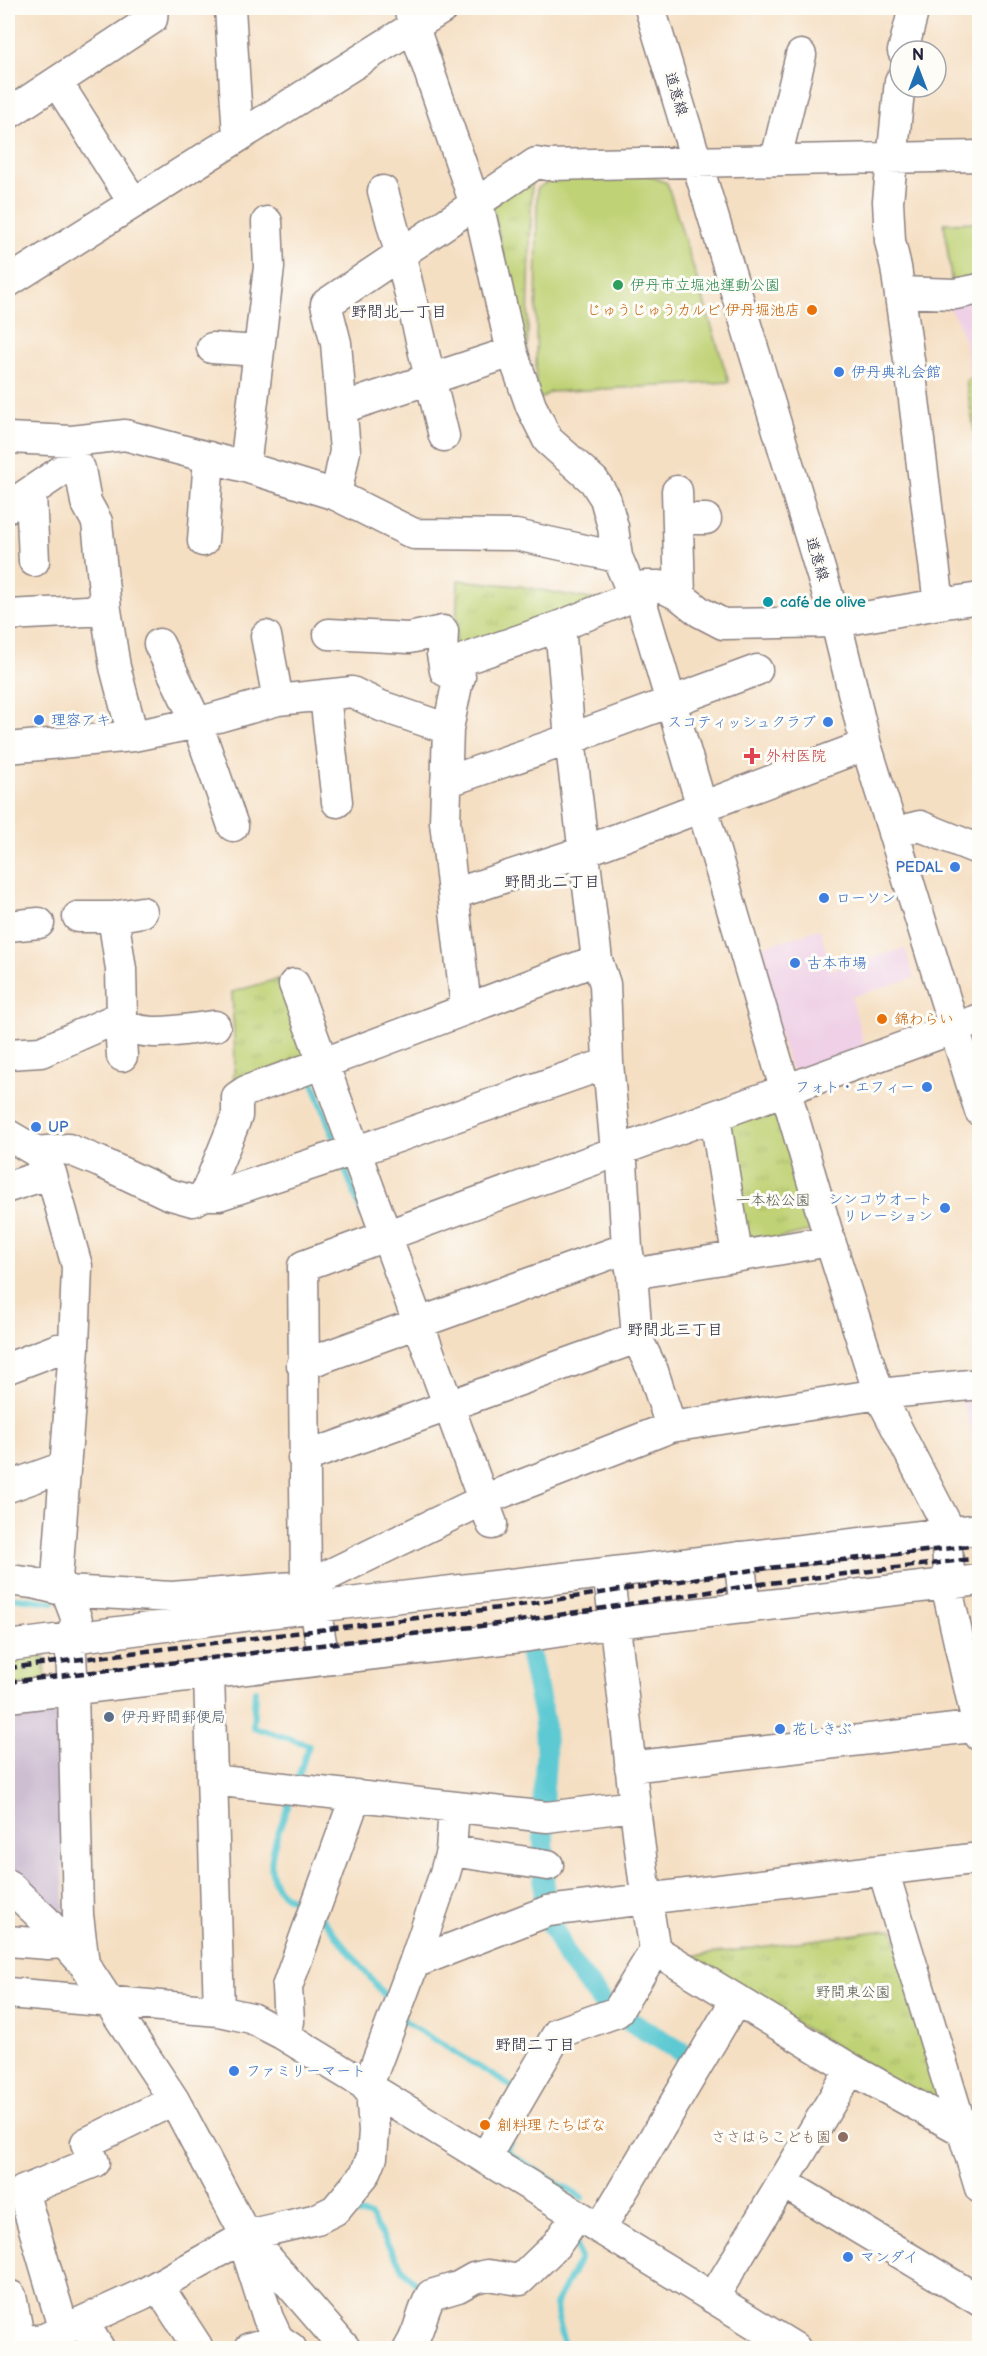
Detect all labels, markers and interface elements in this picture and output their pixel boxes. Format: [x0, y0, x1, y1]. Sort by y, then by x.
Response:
north arrow [888, 39, 948, 99]
text: N [912, 46, 924, 65]
street label: 道意線 [660, 70, 692, 118]
place label: 伊丹市立堀池運動公園 [630, 276, 780, 295]
marker: 伊丹市立堀池運動公園 [611, 278, 625, 292]
place label: じゅうじゅうカルビ 伊丹堀池店 [587, 301, 800, 320]
district label: 野間北一丁目 [351, 303, 447, 322]
marker: じゅうじゅうカルビ 伊丹堀池店 [805, 303, 819, 317]
place label: 伊丹典礼会館 [851, 363, 941, 382]
marker: 伊丹典礼会館 [832, 365, 846, 379]
street label: 道意線 [801, 535, 833, 583]
place label: café de olive [780, 593, 866, 612]
marker: café de olive [761, 595, 775, 609]
place label: 理容アキ [51, 711, 111, 730]
marker: 理容アキ [32, 713, 46, 727]
place label: スコティッシュクラブ [667, 713, 816, 732]
marker: スコティッシュクラブ [821, 715, 835, 729]
marker: 外村医院 [743, 747, 761, 765]
place label: 外村医院 [766, 747, 826, 766]
place label: PEDAL [895, 858, 943, 877]
marker: PEDAL [948, 860, 962, 874]
district label: 野間北二丁目 [504, 873, 600, 892]
place label: ローソン [836, 889, 896, 908]
marker: ローソン [817, 891, 831, 905]
place label: 古本市場 [807, 954, 867, 973]
marker: 古本市場 [788, 956, 802, 970]
place label: 錦わらい [894, 1010, 954, 1029]
marker: 錦わらい [875, 1012, 889, 1026]
place label: フォト・エフィー [795, 1078, 915, 1097]
marker: フォト・エフィー [920, 1080, 934, 1094]
place label: UP [48, 1118, 69, 1137]
marker: UP [29, 1120, 43, 1134]
place label: シンコウオート リレーション [828, 1190, 933, 1226]
park label: 一本松公園 [735, 1191, 811, 1210]
marker: シンコウオート リレーション [938, 1201, 952, 1215]
district label: 野間北三丁目 [627, 1321, 723, 1340]
place label: 伊丹野間郵便局 [121, 1708, 226, 1727]
marker: 伊丹野間郵便局 [102, 1710, 116, 1724]
place label: 花しきぶ [792, 1720, 852, 1739]
marker: 花しきぶ [773, 1722, 787, 1736]
park label: 野間東公園 [815, 1983, 891, 2002]
district label: 野間二丁目 [495, 2036, 575, 2055]
place label: ファミリーマート [246, 2062, 366, 2081]
marker: ファミリーマート [227, 2064, 241, 2078]
place label: 創料理 たちばな [497, 2116, 606, 2135]
marker: 創料理 たちばな [478, 2118, 492, 2132]
place label: ささはらこども園 [711, 2128, 831, 2147]
marker: ささはらこども園 [836, 2130, 850, 2144]
place label: マンダイ [860, 2248, 918, 2267]
marker: マンダイ [841, 2250, 855, 2264]

